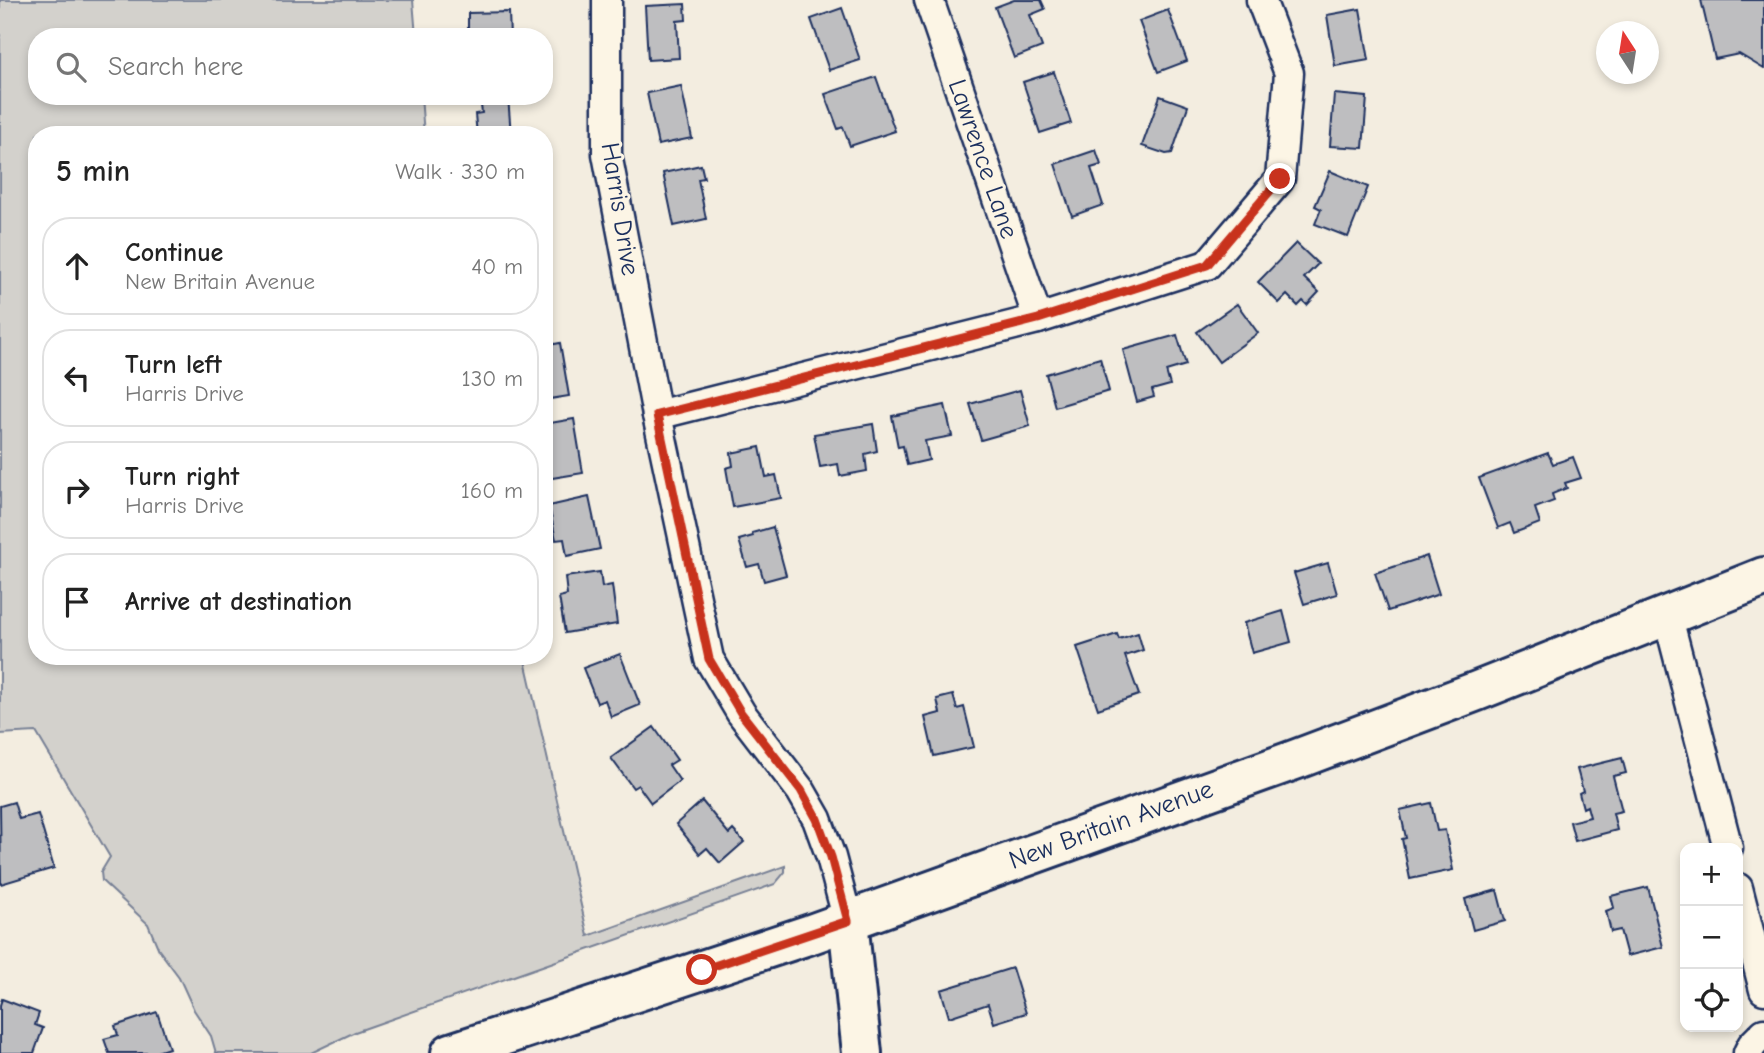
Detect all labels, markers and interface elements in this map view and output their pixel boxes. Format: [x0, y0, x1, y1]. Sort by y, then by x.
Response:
north arrow [1596, 21, 1659, 84]
search box [28, 28, 553, 105]
icon: search [52, 48, 90, 86]
text: Search here [108, 52, 243, 82]
street label: Lawrence Lane [942, 75, 1024, 243]
street label: Harris Drive [595, 140, 645, 278]
text: 5 min [56, 154, 130, 189]
text: Walk · 330 m [395, 158, 525, 185]
route end [1264, 163, 1295, 194]
text: Continue [125, 238, 223, 268]
icon: ahead [58, 247, 96, 285]
text: 40 m [471, 253, 523, 280]
text: New Britain Avenue [125, 268, 315, 295]
text: Turn left [125, 350, 222, 380]
icon: left [58, 359, 96, 397]
text: 130 m [462, 365, 523, 392]
text: Harris Drive [125, 380, 244, 407]
text: Turn right [125, 462, 239, 492]
icon: right [58, 471, 96, 509]
text: 160 m [461, 477, 523, 504]
text: Harris Drive [125, 492, 244, 519]
icon: arrive [58, 583, 96, 621]
text: Arrive at destination [125, 587, 352, 617]
street label: New Britain Avenue [1005, 774, 1217, 876]
map controls [1680, 843, 1743, 1032]
button: + [1680, 843, 1743, 906]
button: − [1680, 906, 1743, 969]
route start [686, 954, 717, 985]
button: locate [1680, 969, 1743, 1032]

